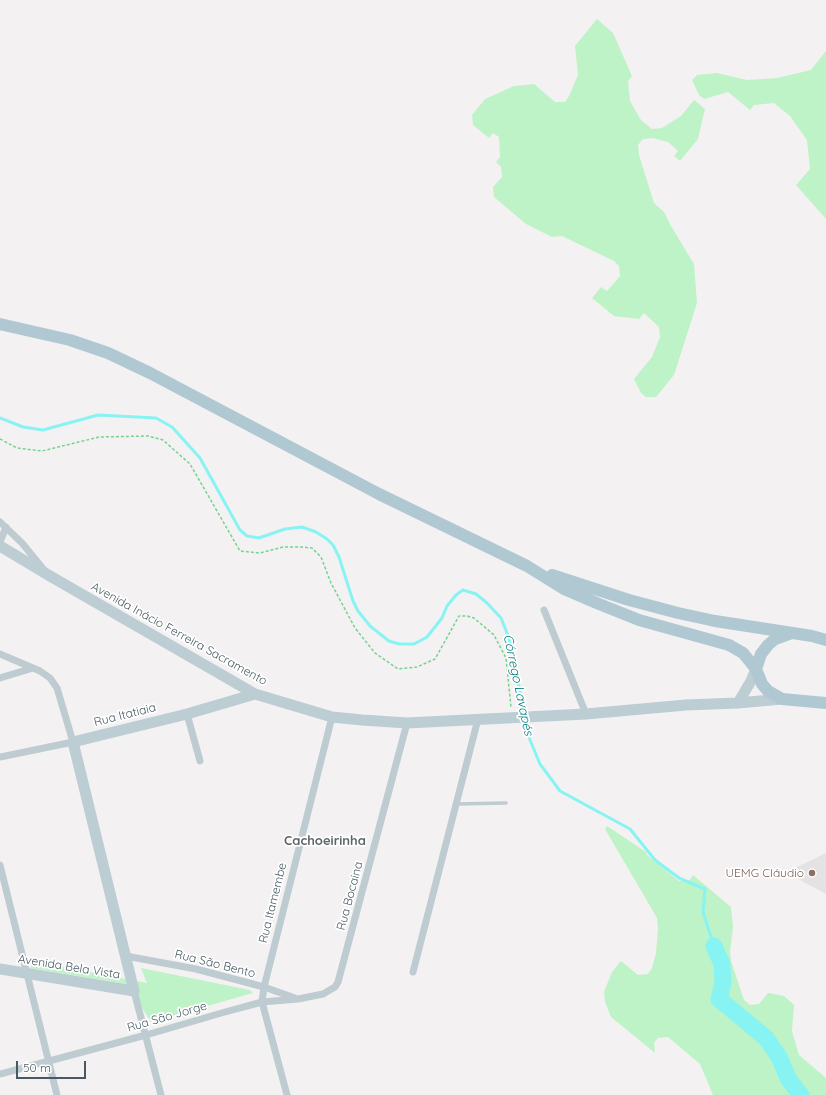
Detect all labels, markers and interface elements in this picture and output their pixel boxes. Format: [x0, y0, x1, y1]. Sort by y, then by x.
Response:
street label: Avenida Inácio Ferreira Sacramento [88, 579, 270, 689]
water label: Córrego Lavapés [500, 633, 536, 737]
street label: Rua Itatiaia [93, 700, 157, 730]
district label: Cachoeirinha [284, 833, 366, 849]
street label: Rua Bocaina [334, 860, 366, 932]
street label: Rua Itamembe [256, 861, 290, 945]
place label: UEMG Cláudio [725, 866, 804, 880]
marker: UEMG Cláudio [807, 868, 817, 878]
street label: Rua São Bento [173, 947, 257, 981]
street label: Avenida Bela Vista [17, 952, 121, 982]
street label: Rua São Jorge [125, 999, 209, 1035]
scale bar [18, 1053, 88, 1079]
text: 50 m [23, 1060, 51, 1075]

